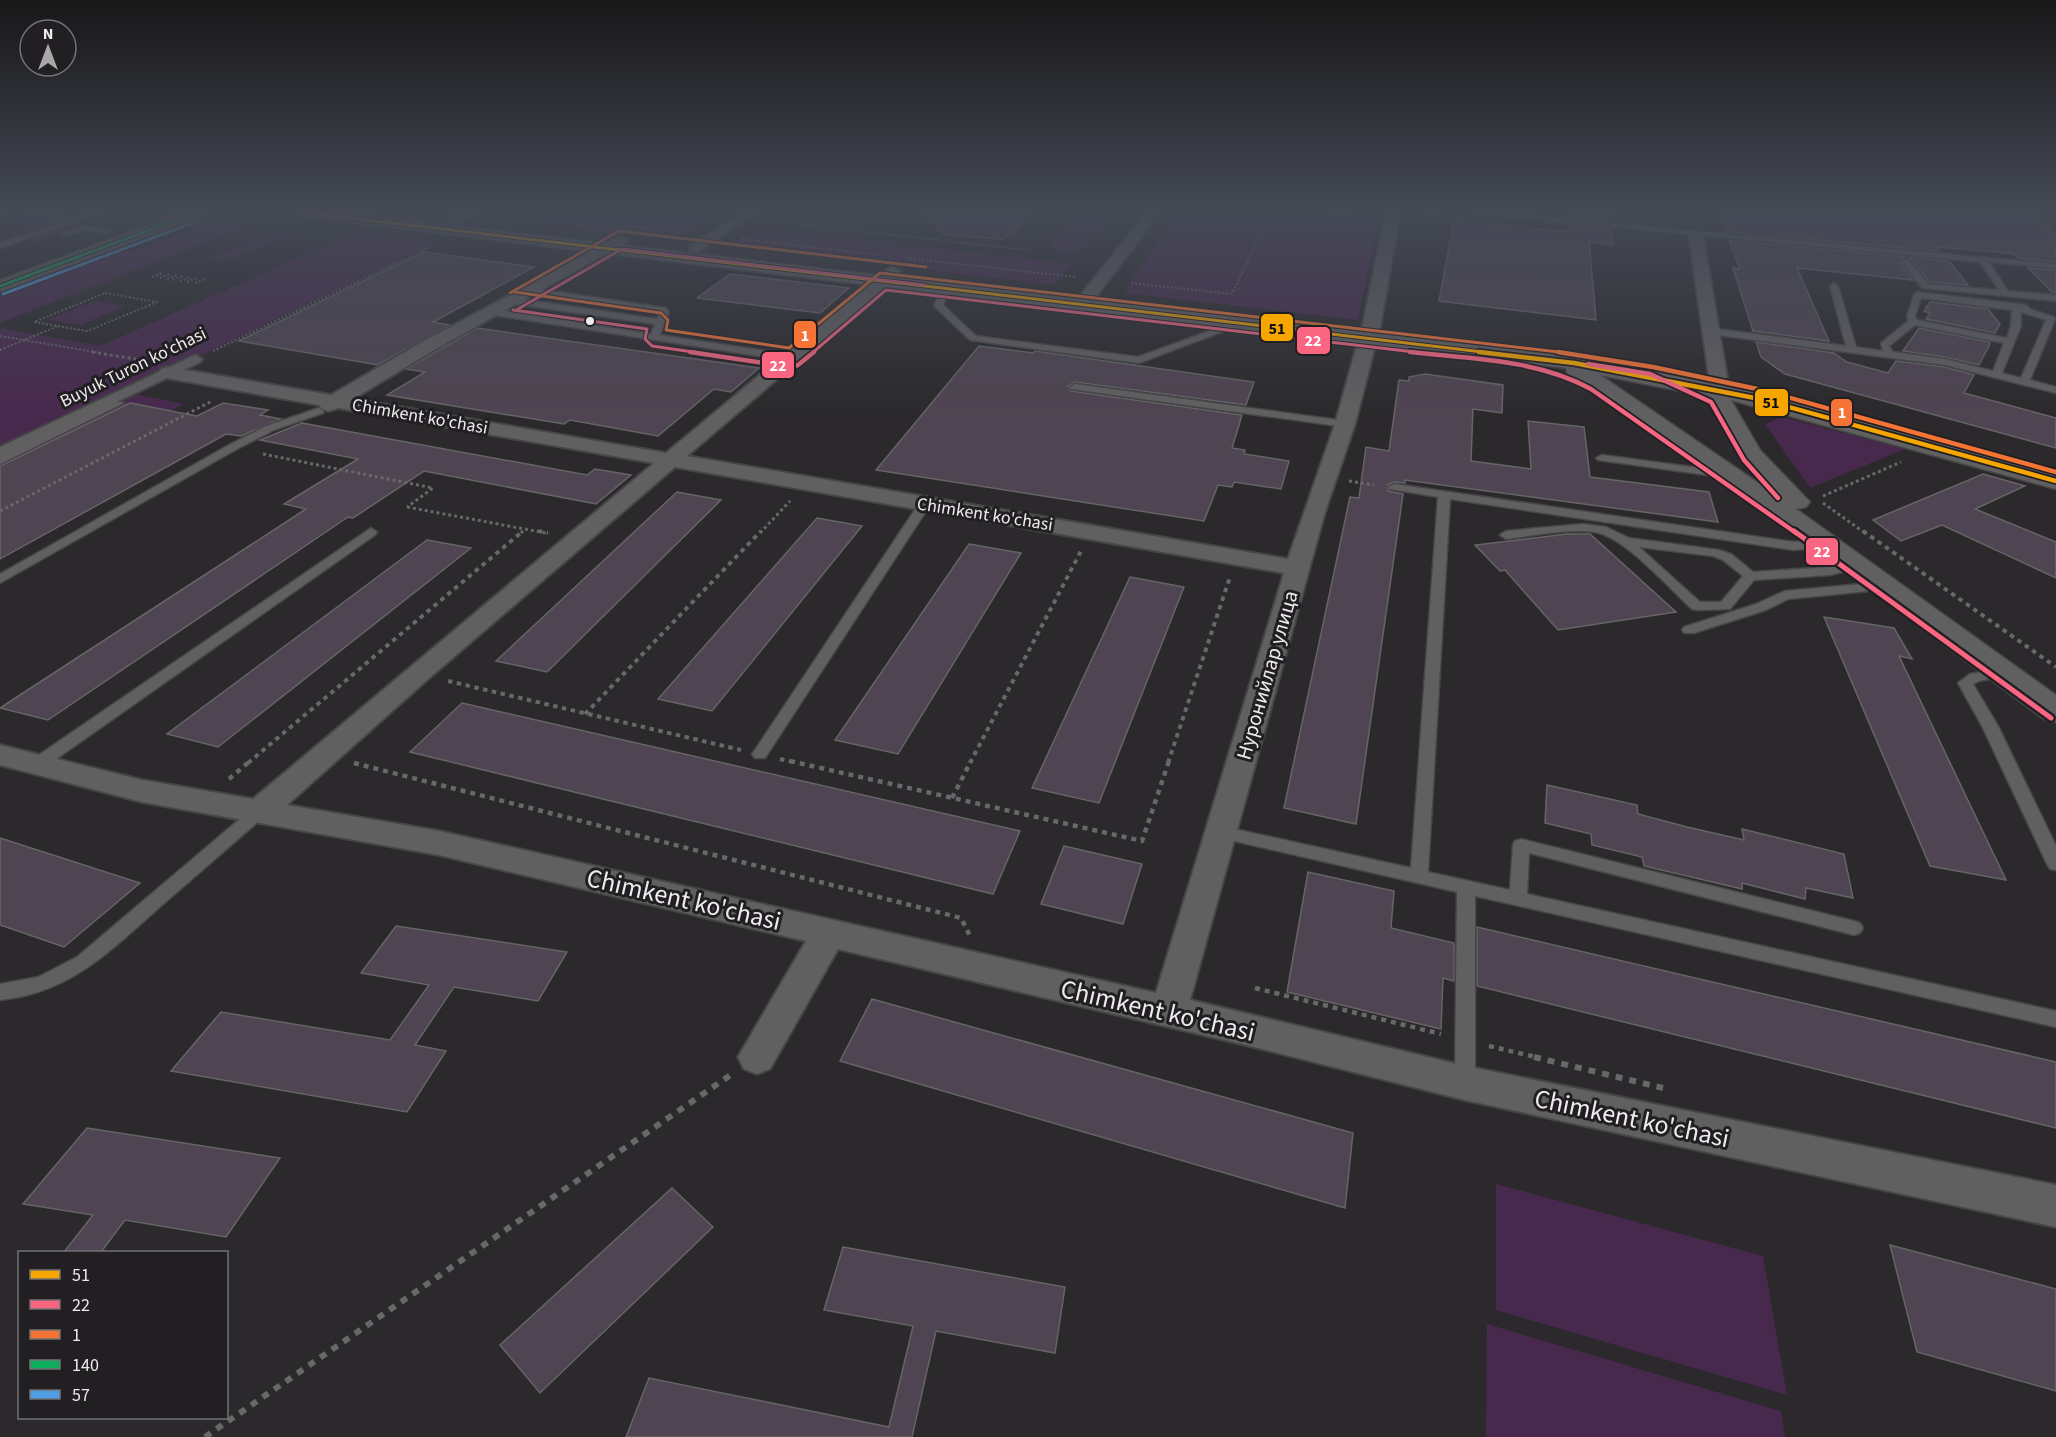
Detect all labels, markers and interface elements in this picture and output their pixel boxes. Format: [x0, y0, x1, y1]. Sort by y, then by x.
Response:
north arrow [18, 18, 78, 78]
text: N [43, 23, 53, 45]
line badge: 51 [1260, 313, 1294, 342]
unlabelled marker [584, 315, 596, 327]
text: 51 [1269, 318, 1285, 340]
line badge: 1 [793, 320, 817, 349]
street label: Buyuk Turon ko'chasi [56, 321, 211, 414]
text: 1 [801, 325, 809, 347]
line badge: 22 [1296, 326, 1331, 355]
text: 22 [1305, 330, 1321, 352]
line badge: 22 [761, 351, 795, 379]
text: 22 [770, 355, 786, 377]
line badge: 51 [1754, 388, 1789, 417]
street label: Chimkent ko'chasi [350, 392, 490, 441]
text: 51 [1763, 392, 1779, 414]
line badge: 1 [1830, 398, 1853, 427]
text: 1 [1838, 402, 1846, 424]
street label: Chimkent ko'chasi [915, 491, 1055, 538]
line badge: 22 [1805, 537, 1839, 566]
text: 22 [1814, 541, 1830, 563]
street label: Нуронийлар улица [1229, 587, 1305, 763]
street label: Chimkent ko'chasi [583, 859, 785, 940]
street label: Chimkent ko'chasi [1057, 970, 1259, 1051]
street label: Chimkent ko'chasi [1531, 1080, 1733, 1157]
legend [18, 1251, 228, 1419]
text: 51 [72, 1263, 90, 1288]
text: 22 [72, 1293, 90, 1318]
text: 1 [72, 1323, 81, 1348]
text: 140 [72, 1353, 99, 1378]
text: 57 [72, 1383, 90, 1408]

